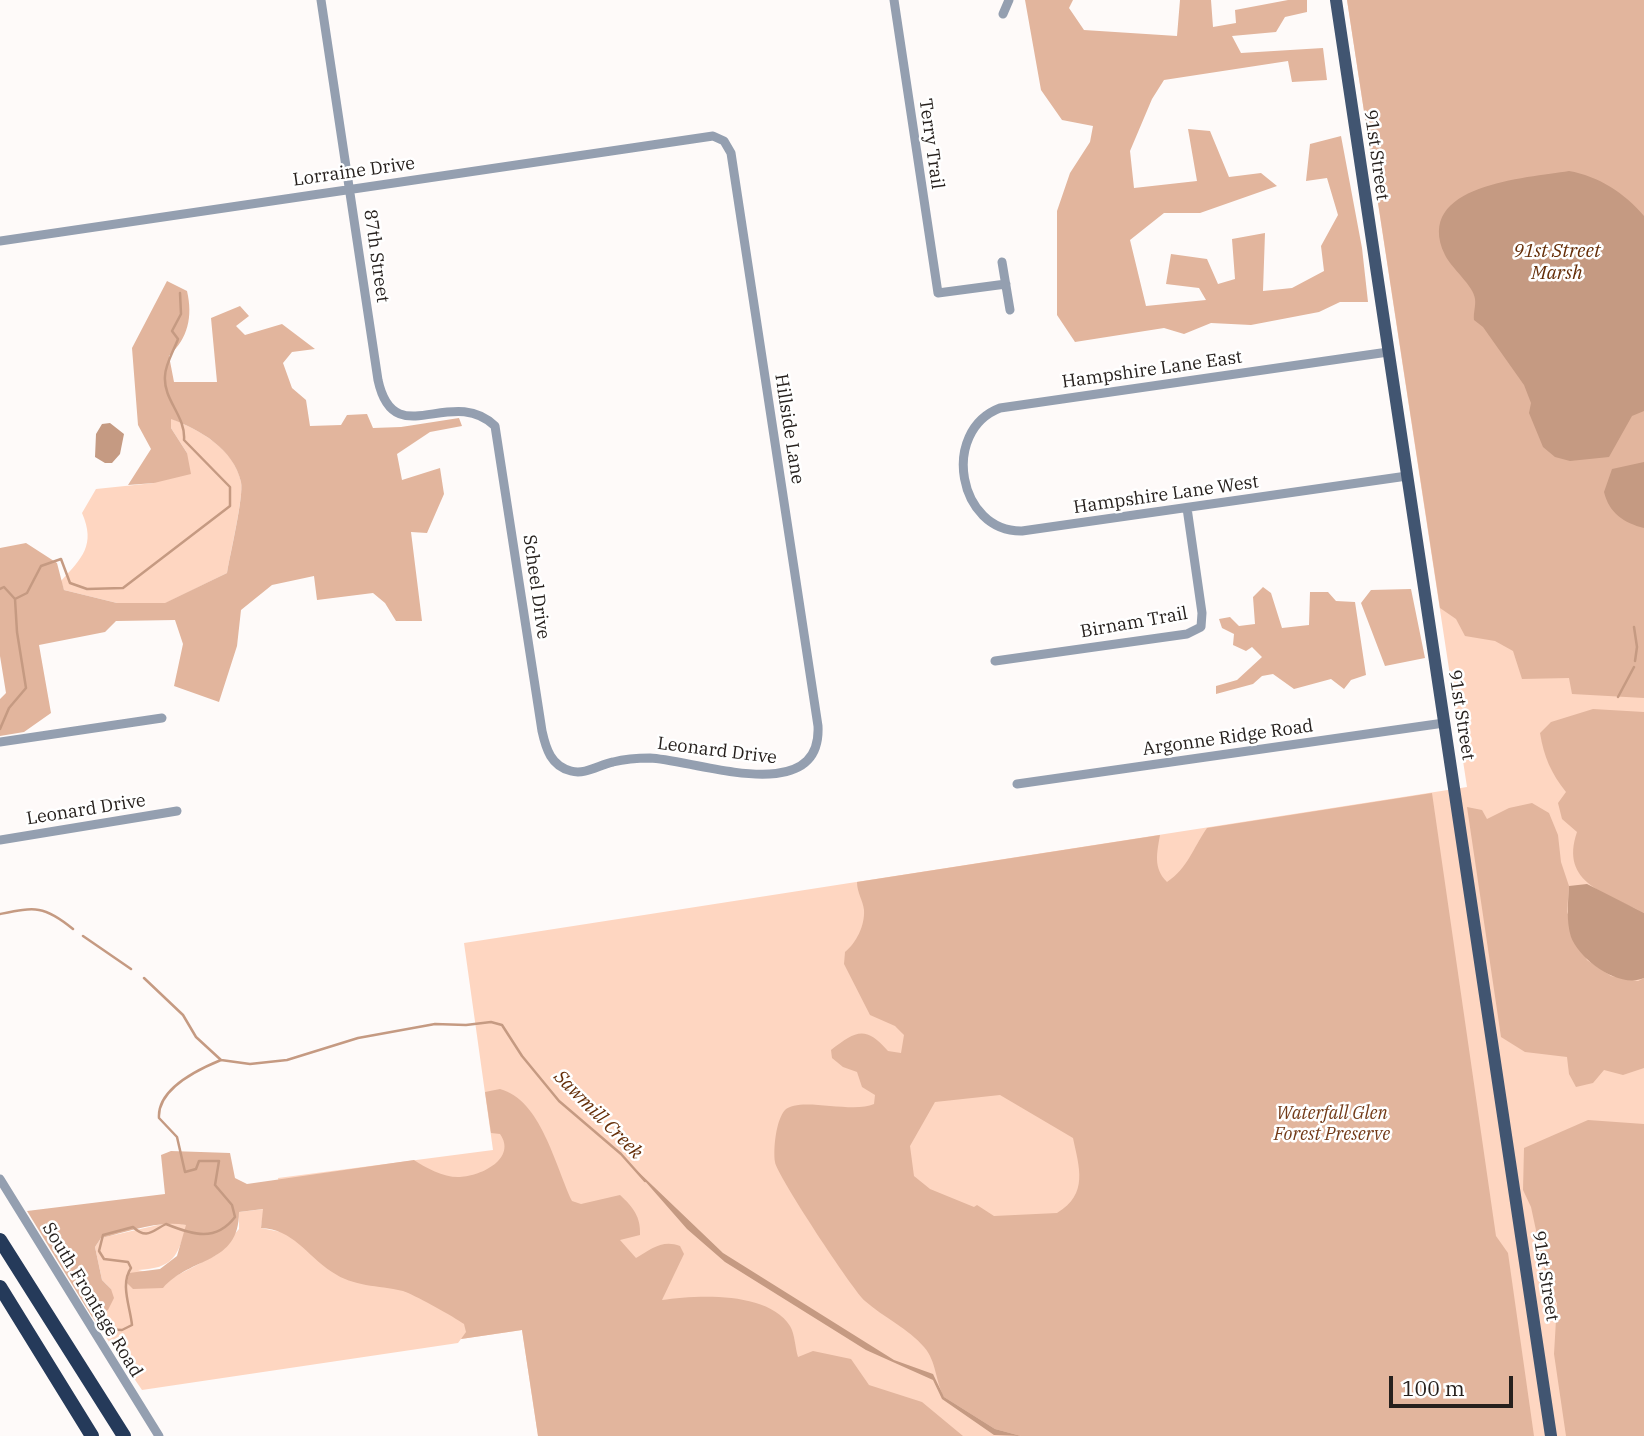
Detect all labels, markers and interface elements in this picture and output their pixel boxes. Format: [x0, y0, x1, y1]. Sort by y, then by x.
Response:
street label: Terry Trail [914, 97, 948, 191]
street label: 91st Street [1359, 108, 1393, 202]
street label: Lorraine Drive [292, 153, 416, 191]
street label: 87th Street [359, 208, 393, 304]
water label: 91st Street Marsh [1513, 241, 1601, 285]
street label: Hampshire Lane East [1060, 347, 1244, 393]
street label: Hillside Lane [770, 372, 808, 486]
street label: Hampshire Lane West [1072, 471, 1260, 519]
street label: Scheel Drive [518, 533, 554, 641]
street label: Birnam Trail [1079, 603, 1189, 643]
street label: 91st Street [1443, 668, 1479, 762]
street label: Argonne Ridge Road [1141, 715, 1315, 761]
street label: Leonard Drive [656, 733, 778, 769]
street label: Leonard Drive [25, 790, 147, 830]
water label: Sawmill Creek [549, 1066, 647, 1164]
park label: Waterfall Glen Forest Preserve [1274, 1103, 1390, 1146]
street label: South Frontage Road [37, 1219, 147, 1381]
street label: 91st Street [1527, 1229, 1563, 1323]
scale bar [1392, 1362, 1516, 1406]
text: 100 m [1402, 1374, 1465, 1402]

